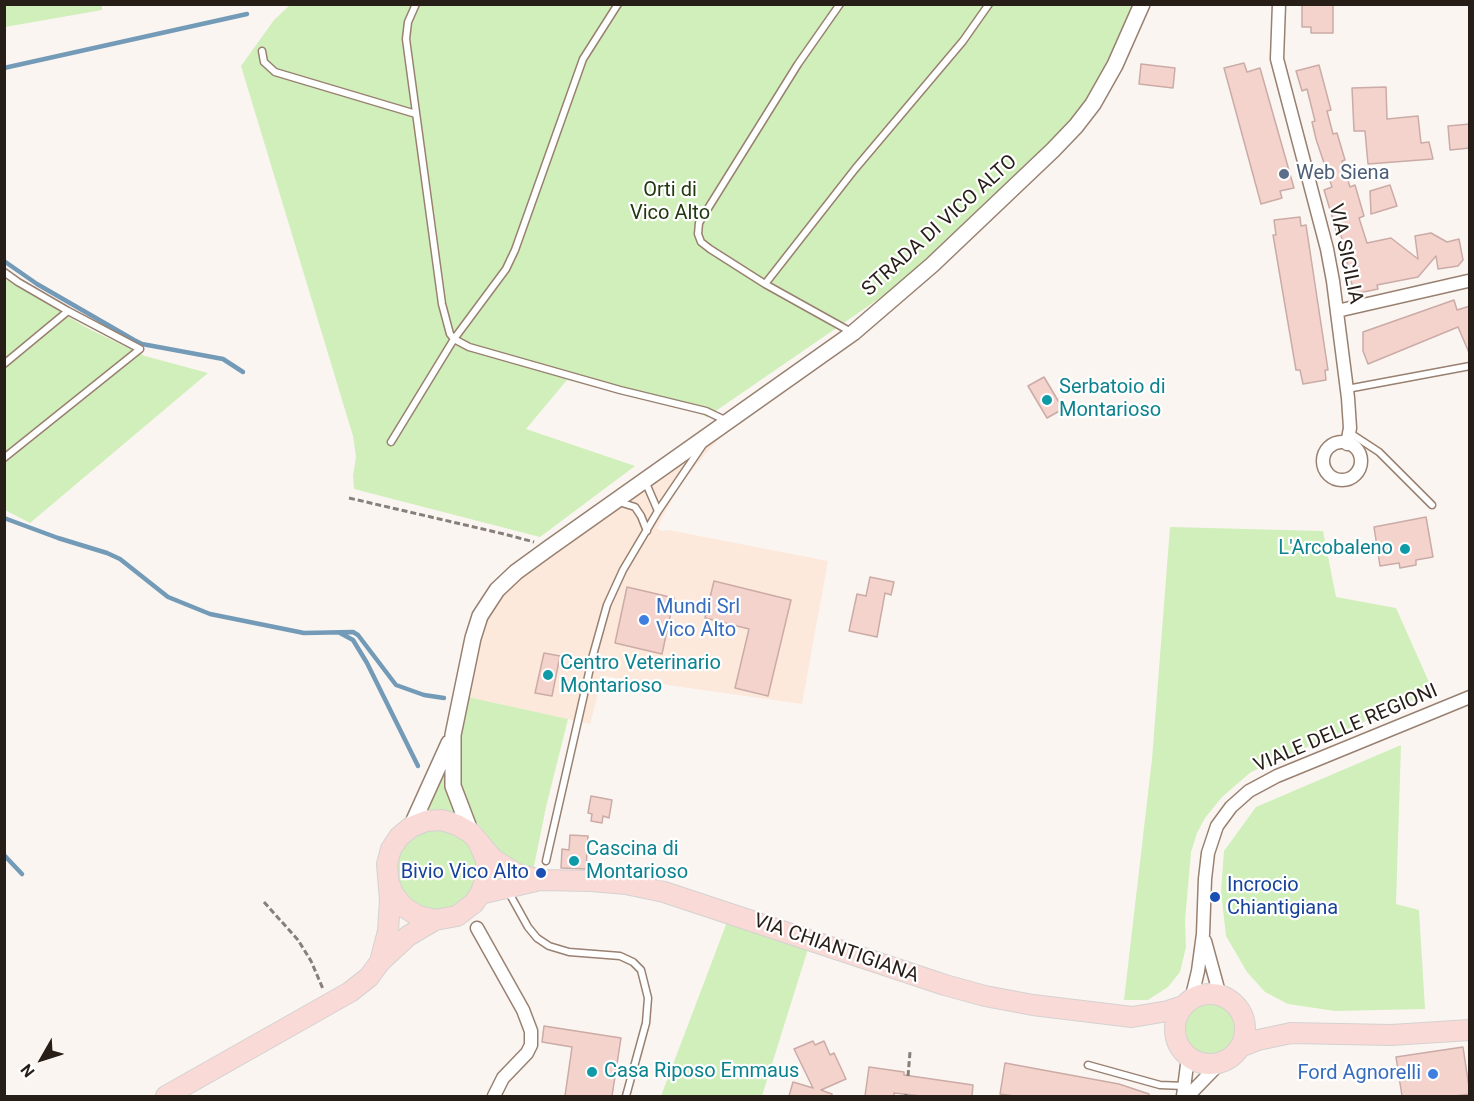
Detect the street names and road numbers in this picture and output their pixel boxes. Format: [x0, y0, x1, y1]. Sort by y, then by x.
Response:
street label: STRADA DI VICO ALTO [858, 150, 1022, 302]
street label: VIA SICILIA [1323, 202, 1367, 306]
street label: VIALE DELLE REGIONI [1251, 679, 1441, 779]
street label: VIA CHIANTIGIANA [750, 909, 922, 989]

